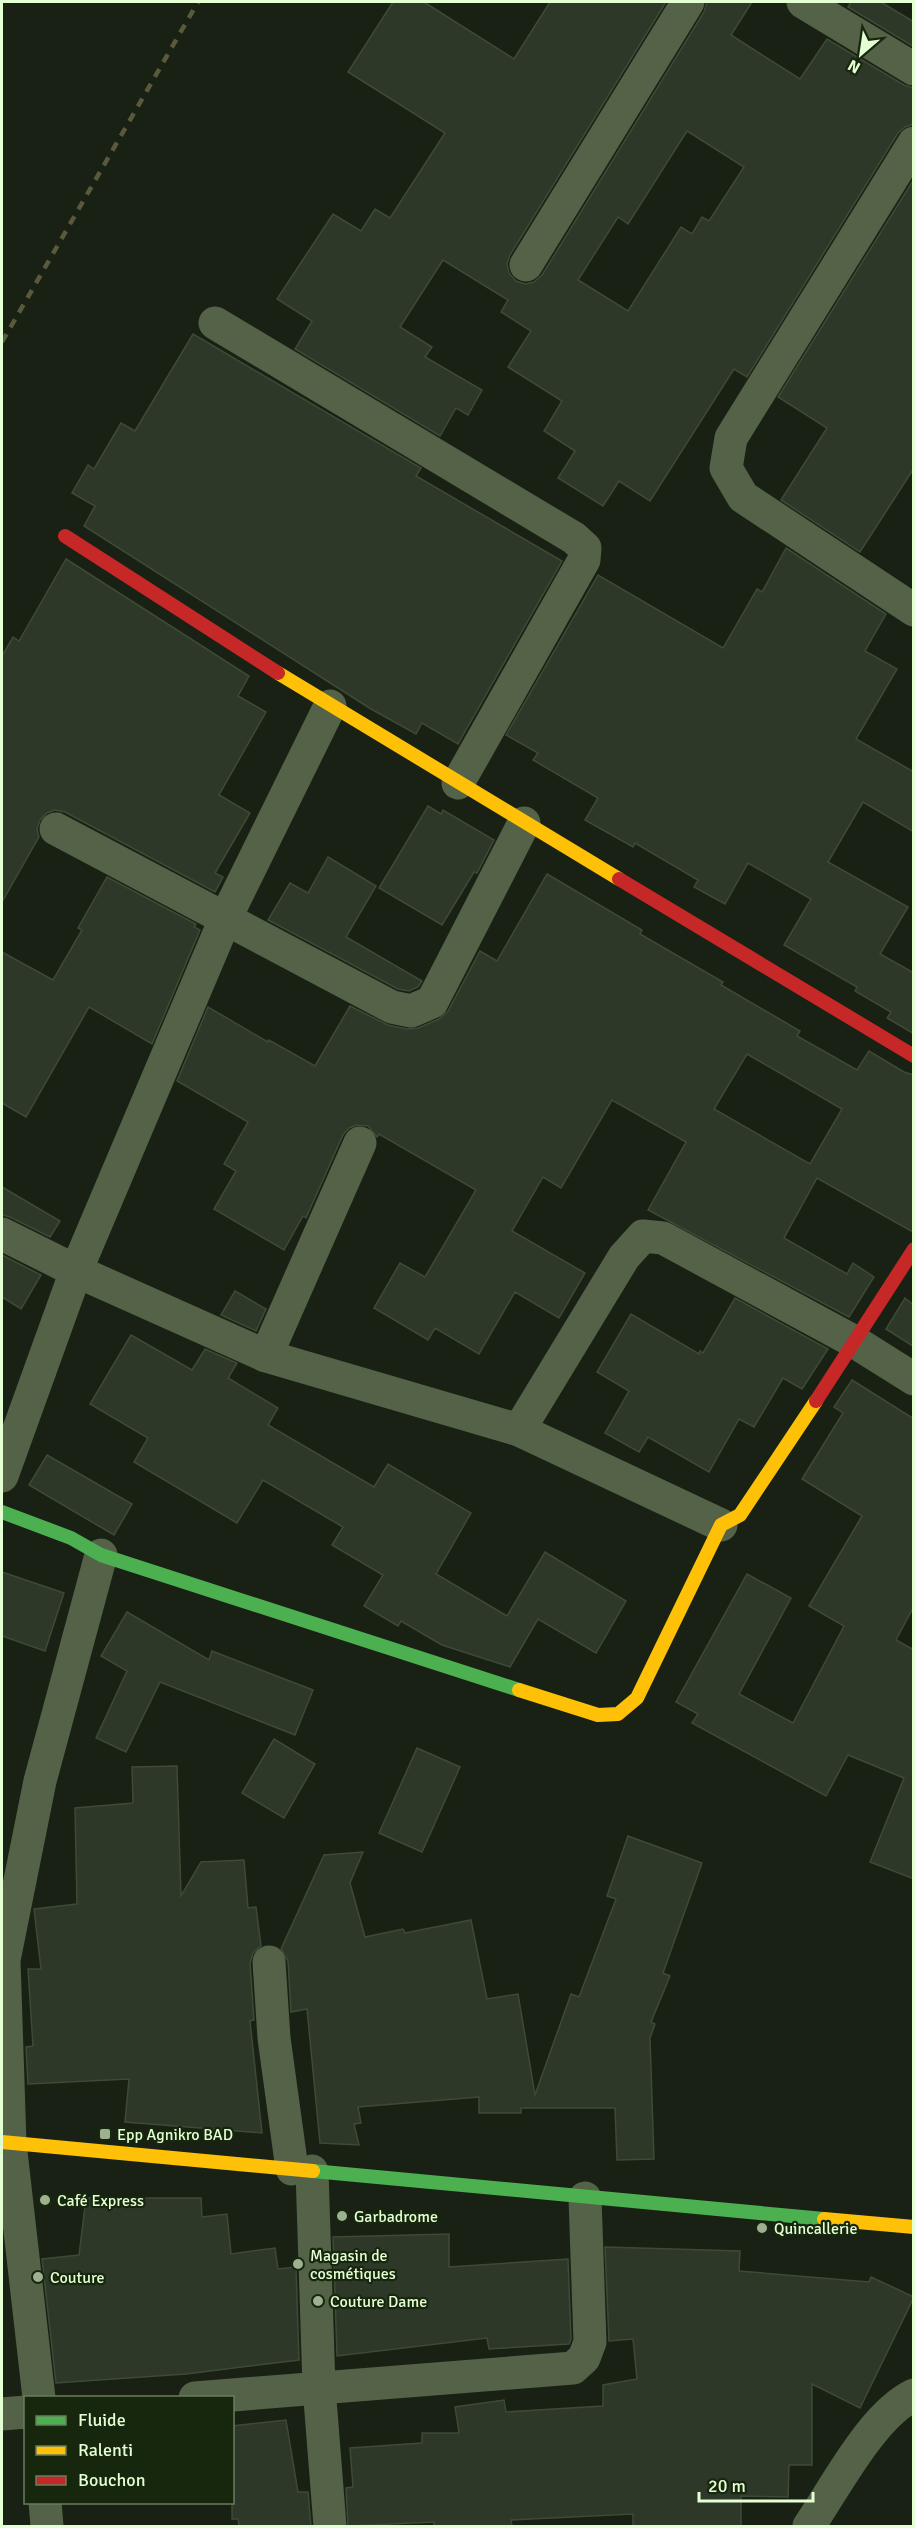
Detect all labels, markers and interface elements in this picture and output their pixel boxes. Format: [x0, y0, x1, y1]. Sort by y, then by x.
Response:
north arrow [831, 24, 891, 84]
text: N [844, 55, 864, 78]
place label: Epp Agnikro BAD [117, 2125, 233, 2145]
marker: Epp Agnikro BAD [98, 2127, 112, 2141]
place label: Café Express [57, 2191, 144, 2211]
marker: Café Express [38, 2193, 52, 2207]
place label: Garbadrome [354, 2207, 438, 2227]
marker: Garbadrome [335, 2209, 349, 2223]
place label: Quincallerie [774, 2219, 857, 2239]
marker: Quincallerie [755, 2221, 769, 2235]
place label: Magasin de cosmétiques [310, 2246, 396, 2284]
marker: Magasin de cosmétiques [291, 2257, 305, 2271]
place label: Couture [50, 2268, 105, 2288]
marker: Couture [31, 2270, 45, 2284]
place label: Couture Dame [330, 2292, 427, 2312]
marker: Couture Dame [311, 2294, 325, 2308]
legend [24, 2396, 234, 2504]
text: Fluide [78, 2409, 126, 2431]
text: Ralenti [78, 2439, 133, 2461]
scale bar [699, 2465, 813, 2503]
text: Bouchon [78, 2469, 146, 2491]
text: 20 m [708, 2475, 746, 2497]

